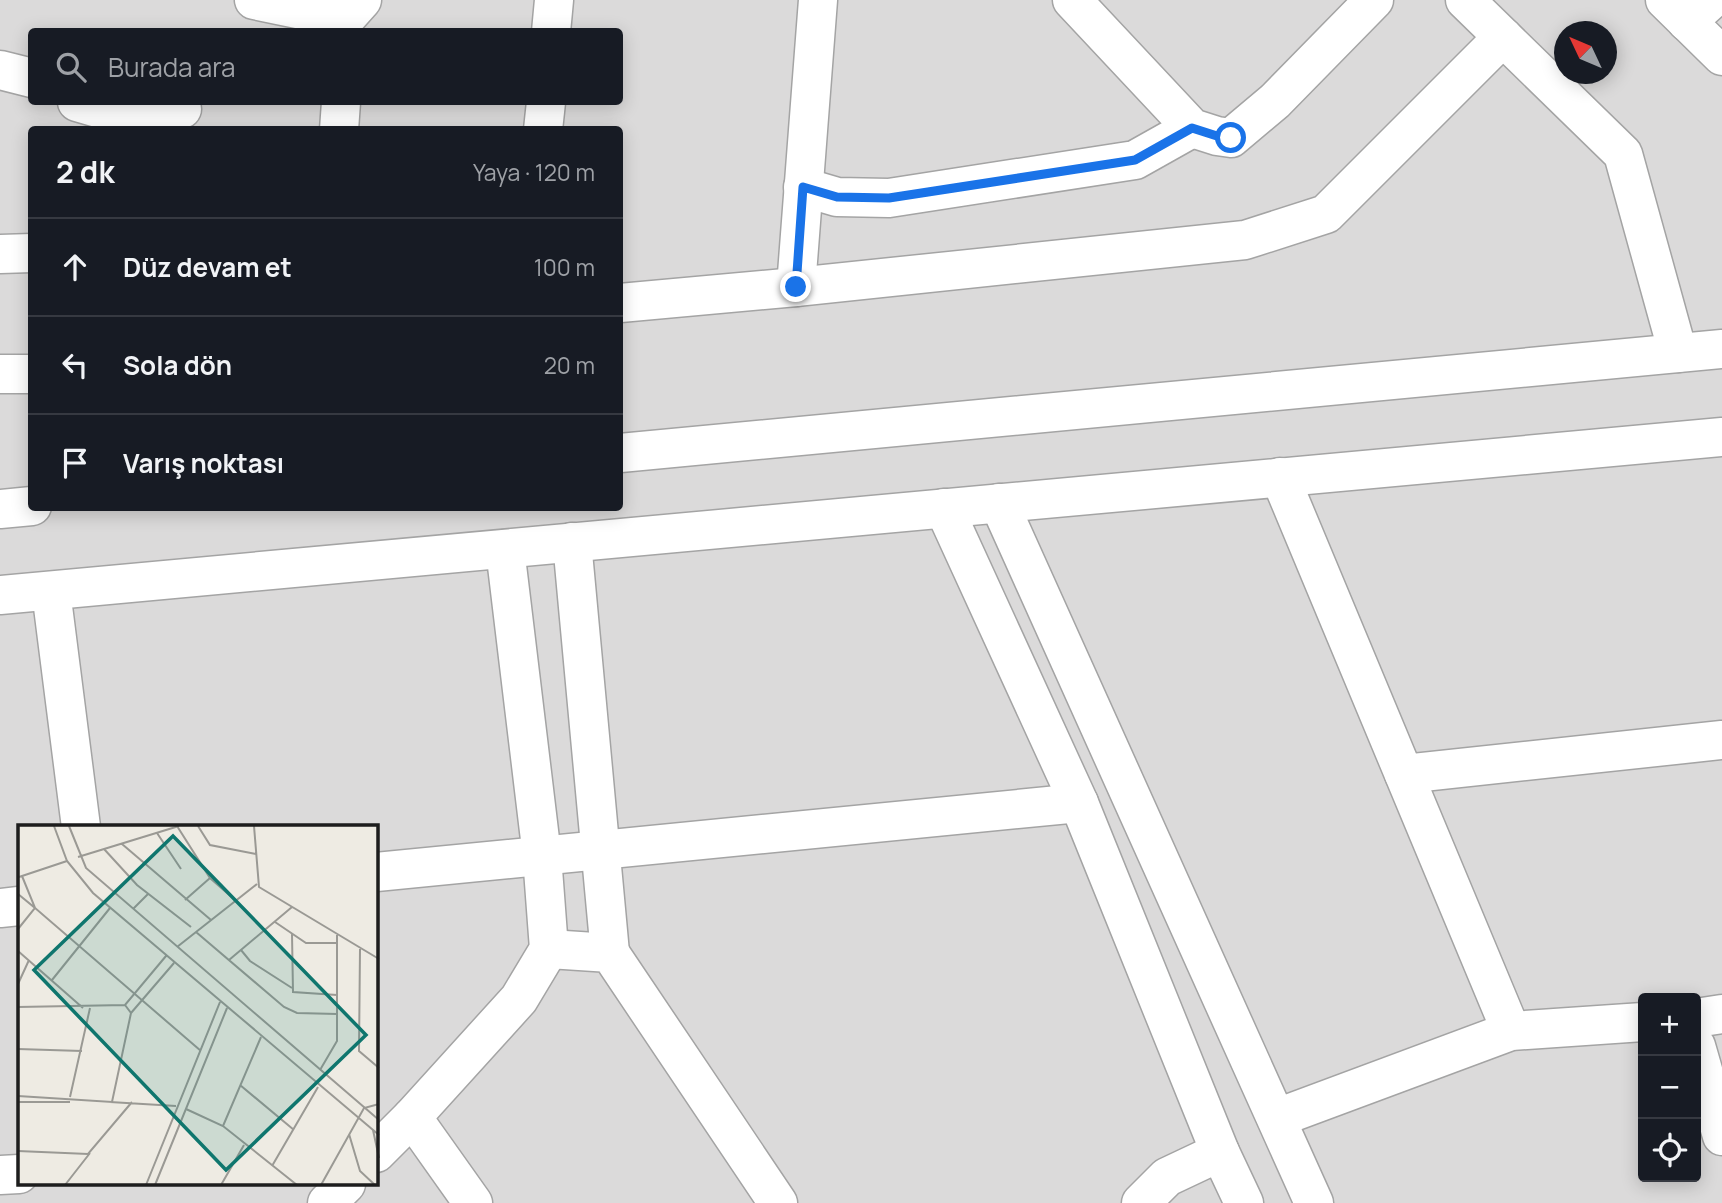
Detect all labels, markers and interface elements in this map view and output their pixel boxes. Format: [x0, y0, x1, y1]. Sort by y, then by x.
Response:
north arrow [1554, 21, 1617, 84]
search box [28, 28, 623, 105]
icon: search [52, 48, 90, 86]
text: Burada ara [108, 49, 235, 85]
route start [1215, 122, 1246, 153]
text: 2 dk [56, 151, 115, 192]
text: Yaya · 120 m [473, 156, 595, 188]
icon: ahead [56, 248, 94, 286]
text: Düz devam et [123, 249, 292, 285]
text: 100 m [534, 251, 595, 283]
route end [780, 271, 811, 302]
icon: left [56, 346, 94, 384]
text: Sola dön [123, 347, 232, 383]
text: 20 m [544, 349, 595, 381]
icon: arrive [56, 444, 94, 482]
text: Varış noktası [123, 445, 284, 481]
inset map [18, 825, 378, 1186]
map controls [1638, 993, 1701, 1182]
button: + [1638, 993, 1701, 1056]
button: − [1638, 1056, 1701, 1119]
button: locate [1638, 1119, 1701, 1182]

